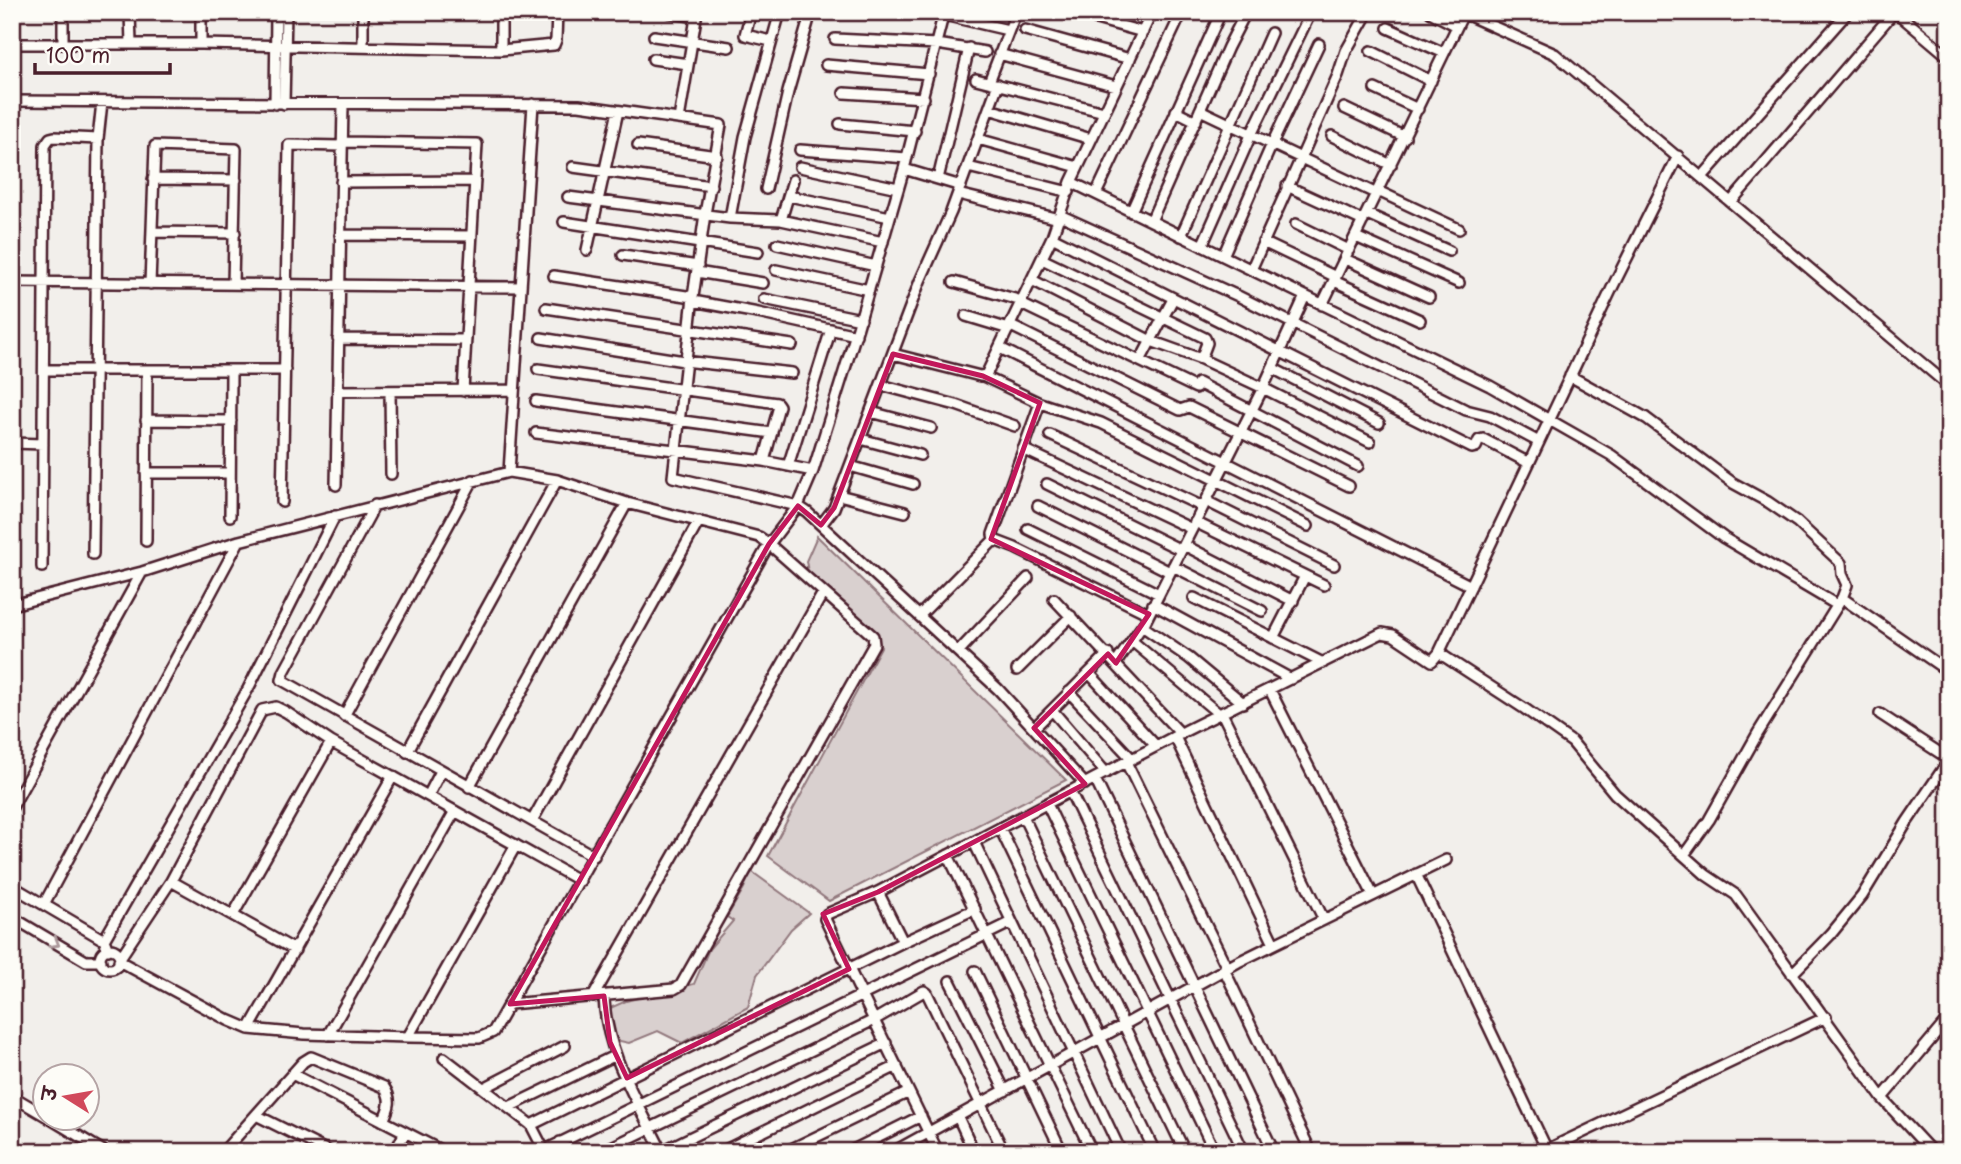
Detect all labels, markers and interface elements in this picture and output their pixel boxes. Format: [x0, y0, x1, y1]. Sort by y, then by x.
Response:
scale bar [35, 32, 170, 76]
text: 100 m [46, 38, 110, 70]
one-way arrow [48, 934, 61, 947]
north arrow [32, 1062, 102, 1132]
text: उ [33, 1082, 64, 1104]

